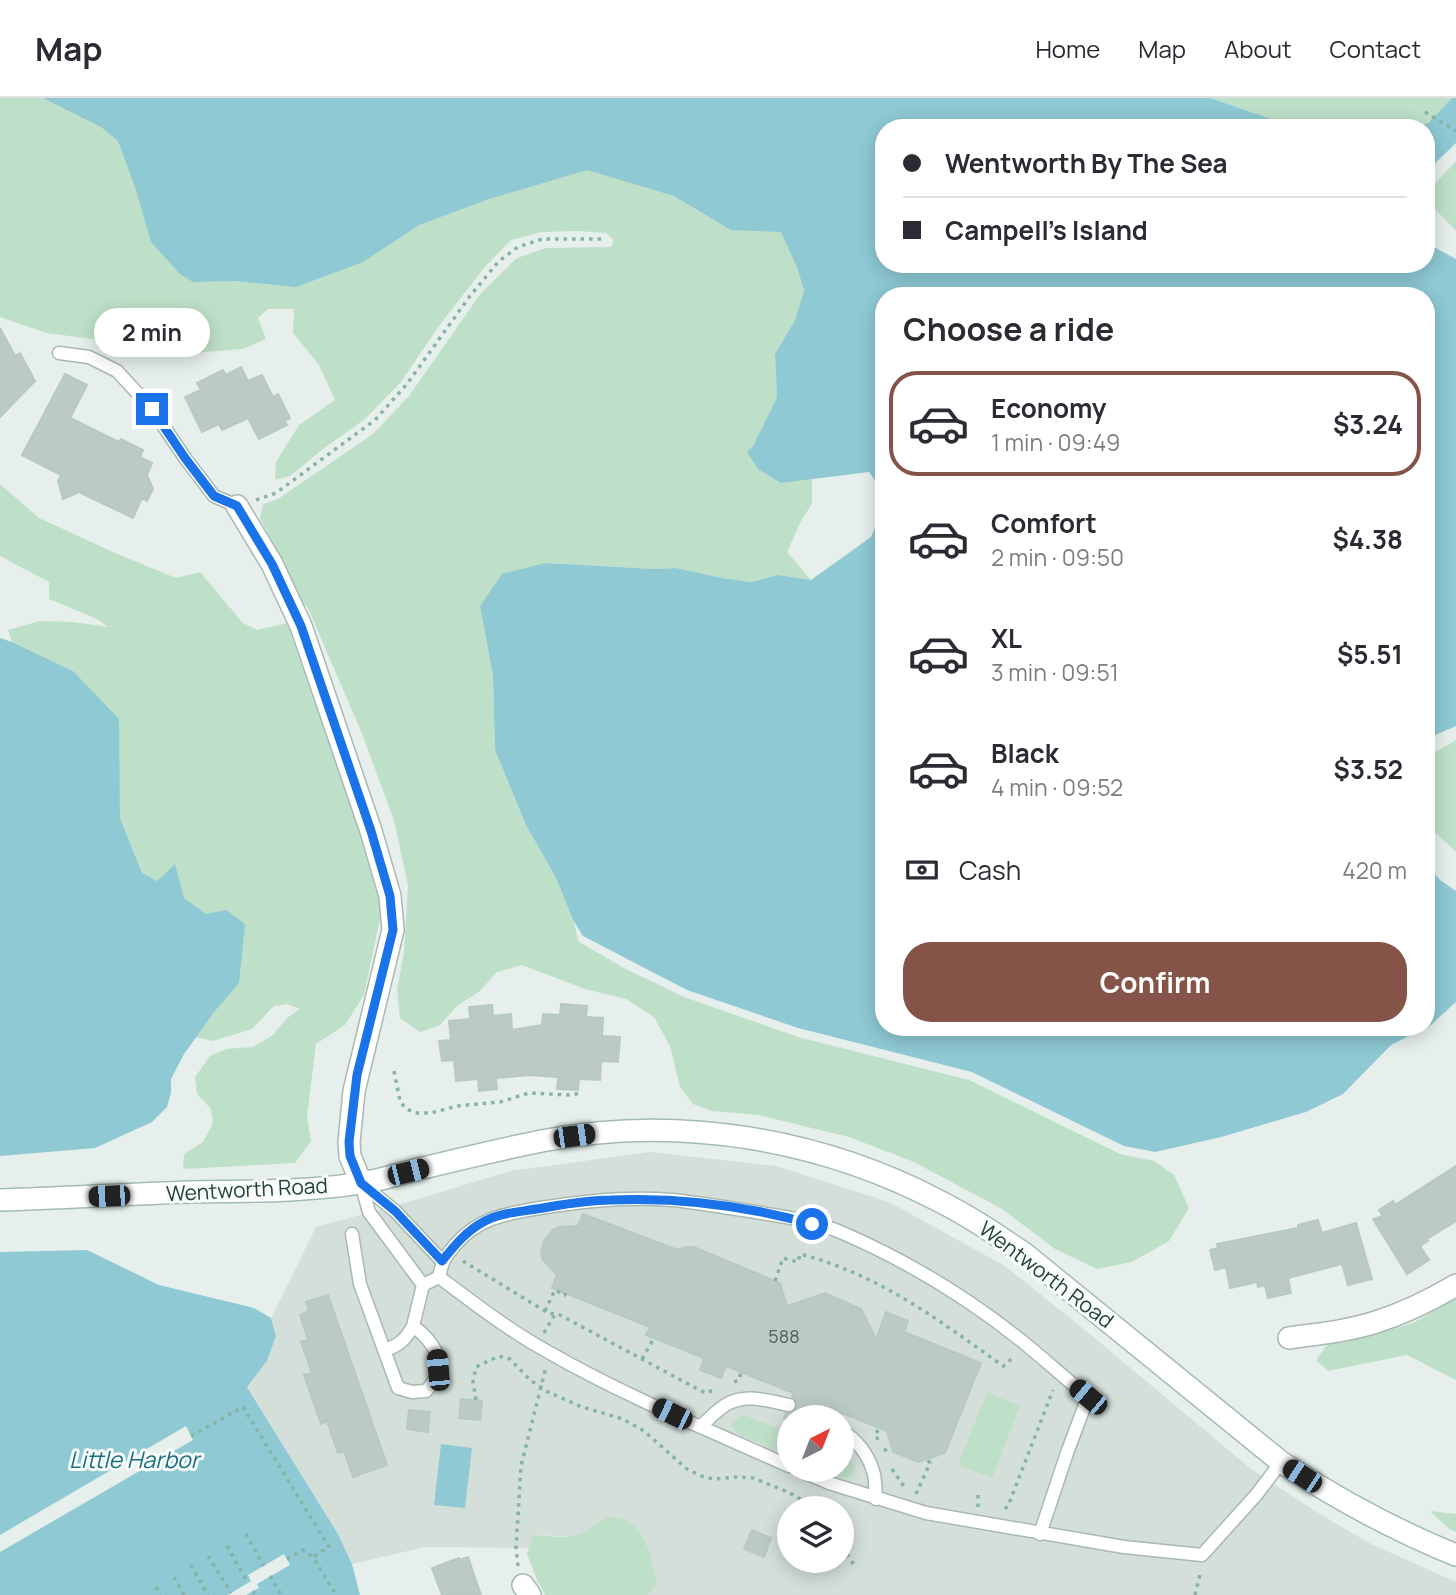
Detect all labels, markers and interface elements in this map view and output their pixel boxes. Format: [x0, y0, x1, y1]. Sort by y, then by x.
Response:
text: Map [35, 26, 103, 71]
text: Home [1035, 32, 1100, 65]
text: Map [1138, 32, 1186, 65]
text: About [1224, 32, 1292, 65]
text: Contact [1330, 32, 1421, 65]
text: Wentworth By The Sea [945, 145, 1228, 181]
text: Campell's Island [945, 212, 1148, 248]
text: Choose a ride [903, 307, 1114, 351]
callout: 2 min [94, 308, 210, 356]
text: 2 min [122, 316, 182, 348]
text: Economy [991, 390, 1106, 426]
icon: car [907, 392, 970, 455]
route end [136, 393, 168, 425]
text: $3.24 [1333, 406, 1403, 442]
text: 1 min · 09:49 [991, 426, 1120, 458]
text: Comfort [991, 505, 1097, 541]
icon: car [907, 507, 970, 570]
text: $4.38 [1332, 521, 1403, 557]
text: 2 min · 09:50 [991, 541, 1124, 573]
text: XL [991, 620, 1022, 656]
icon: car [907, 622, 970, 685]
text: $5.51 [1337, 636, 1403, 672]
text: 3 min · 09:51 [991, 656, 1119, 688]
text: Black [991, 735, 1059, 771]
icon: car [907, 737, 970, 800]
text: $3.52 [1334, 751, 1403, 787]
text: 4 min · 09:52 [991, 771, 1123, 803]
icon: cash [903, 851, 941, 889]
text: Cash [959, 852, 1021, 888]
text: 420 m [1342, 854, 1407, 886]
button: Confirm [903, 942, 1407, 1022]
car [552, 1123, 597, 1149]
car [386, 1157, 431, 1187]
street label: Wentworth Road [165, 1171, 328, 1207]
car [88, 1185, 131, 1207]
route start [796, 1208, 828, 1240]
street label: Wentworth Road [974, 1214, 1120, 1334]
house number: 588 [768, 1324, 800, 1348]
car [426, 1348, 451, 1392]
car [1066, 1375, 1111, 1419]
car [649, 1395, 696, 1433]
north arrow [777, 1405, 854, 1482]
map controls [777, 1405, 854, 1573]
water label: Little Harbor [69, 1443, 202, 1475]
car [1279, 1456, 1326, 1496]
button: layers [777, 1496, 854, 1573]

